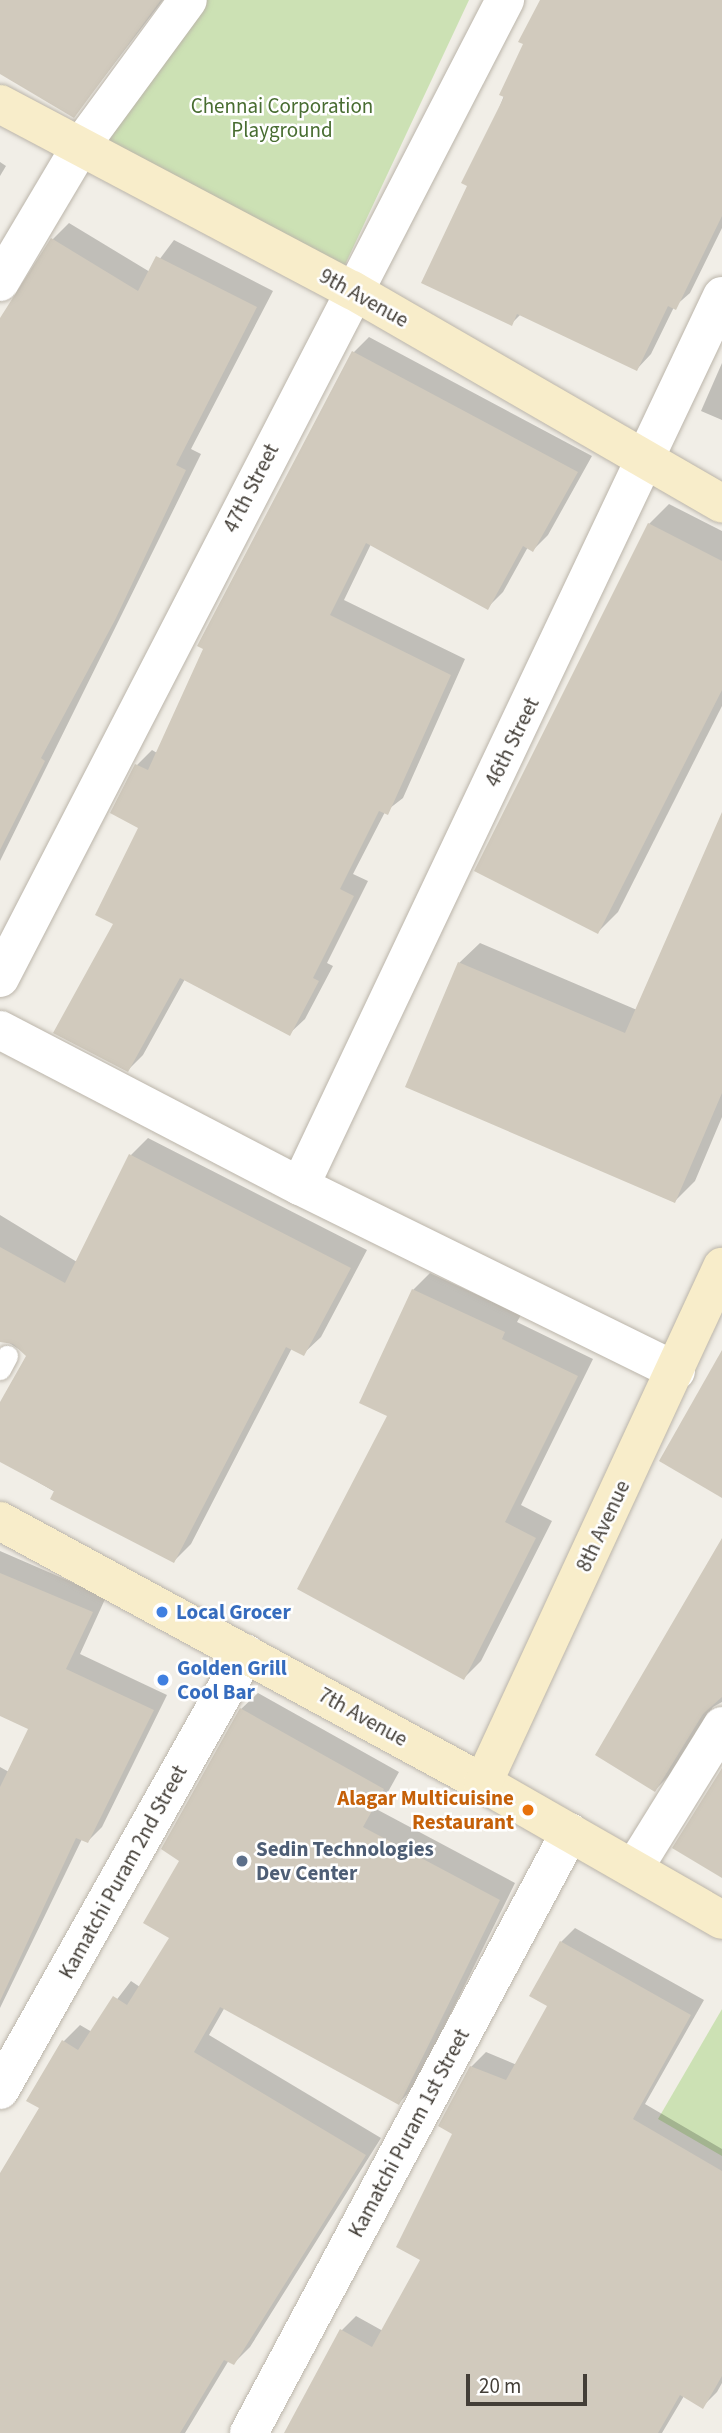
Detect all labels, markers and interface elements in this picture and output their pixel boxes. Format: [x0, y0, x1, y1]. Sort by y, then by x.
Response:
park label: Chennai Corporation Playground [191, 93, 373, 143]
street label: 9th Avenue [315, 263, 413, 333]
street label: 47th Street [218, 439, 284, 537]
street label: 46th Street [480, 693, 544, 791]
street label: 8th Avenue [571, 1476, 635, 1576]
place label: Local Grocer [176, 1599, 291, 1625]
marker: Local Grocer [154, 1604, 170, 1620]
place label: Golden Grill Cool Bar [177, 1655, 287, 1705]
marker: Golden Grill Cool Bar [155, 1672, 171, 1688]
street label: 7th Avenue [314, 1682, 412, 1752]
street label: Kamatchi Puram 2nd Street [54, 1761, 192, 1983]
place label: Alagar Multicuisine Restaurant [337, 1785, 514, 1835]
marker: Alagar Multicuisine Restaurant [520, 1802, 536, 1818]
place label: Sedin Technologies Dev Center [256, 1836, 434, 1886]
marker: Sedin Technologies Dev Center [234, 1853, 250, 1869]
street label: Kamatchi Puram 1st Street [343, 2024, 475, 2242]
scale bar [470, 2360, 591, 2404]
text: 20 m [479, 2371, 521, 2401]

